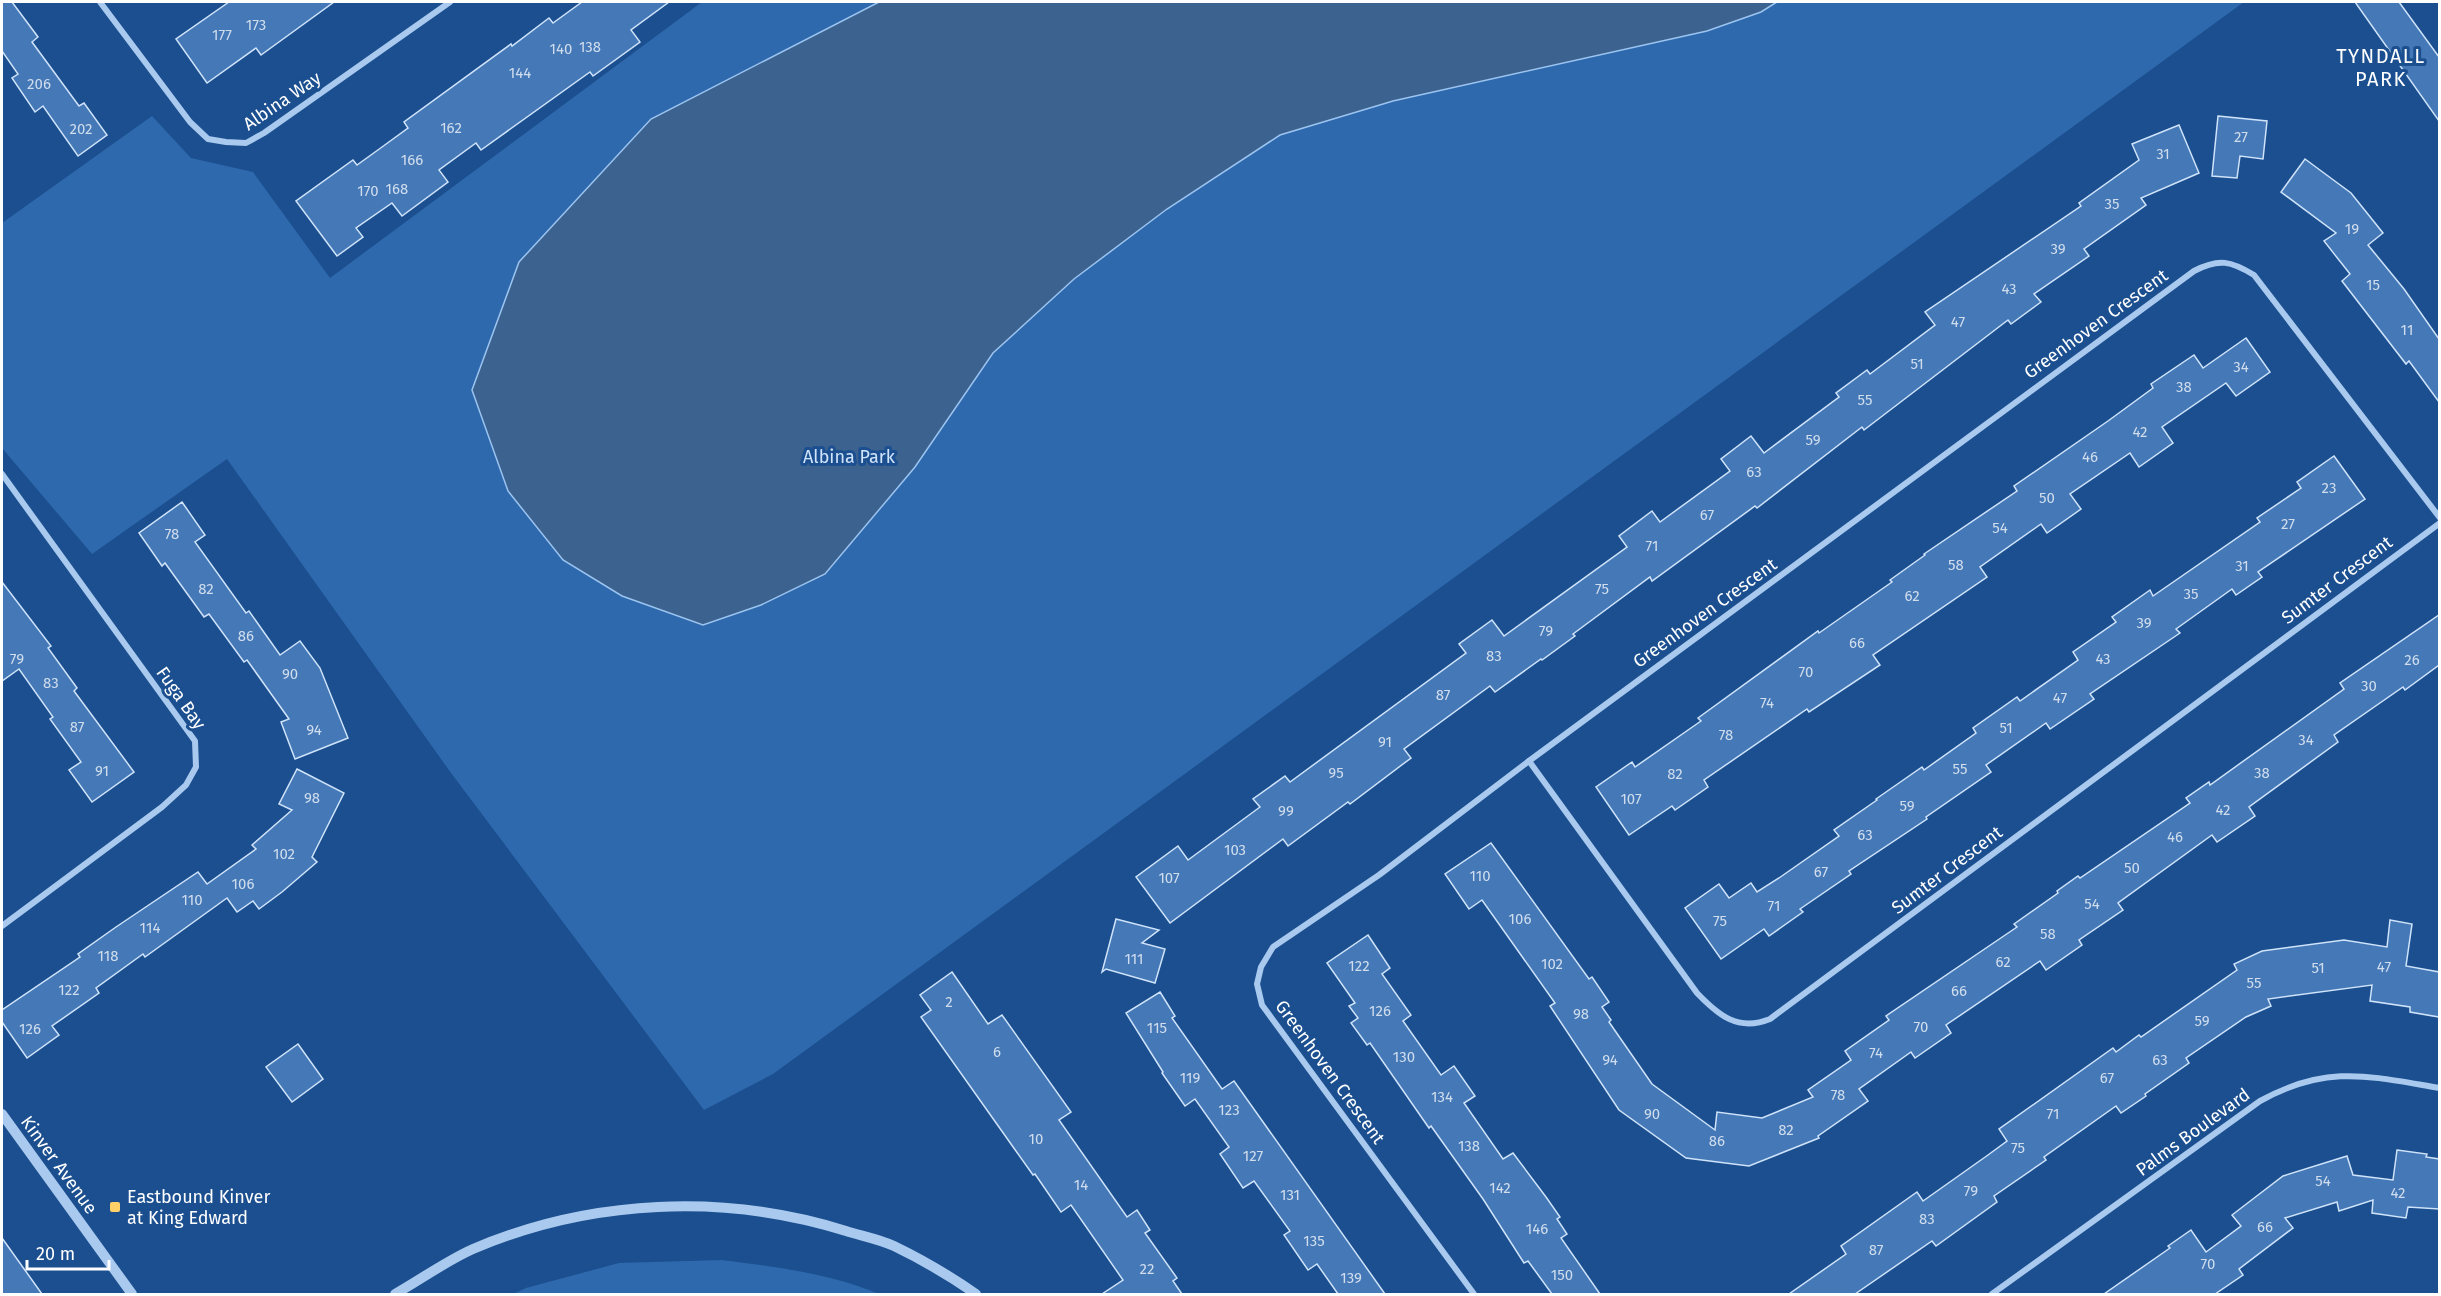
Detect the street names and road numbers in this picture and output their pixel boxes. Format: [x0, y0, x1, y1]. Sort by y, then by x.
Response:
street label: Albina Way [239, 67, 325, 135]
street label: Greenhoven Crescent [2020, 264, 2173, 384]
street label: Sumter Crescent [2277, 531, 2397, 629]
street label: Greenhoven Crescent [1629, 553, 1782, 673]
street label: Fuga Bay [151, 662, 211, 734]
street label: Sumter Crescent [1887, 821, 2007, 919]
street label: Greenhoven Crescent [1270, 996, 1390, 1149]
street label: Palms Boulevard [2132, 1083, 2254, 1181]
street label: Kinver Avenue [16, 1112, 102, 1218]

